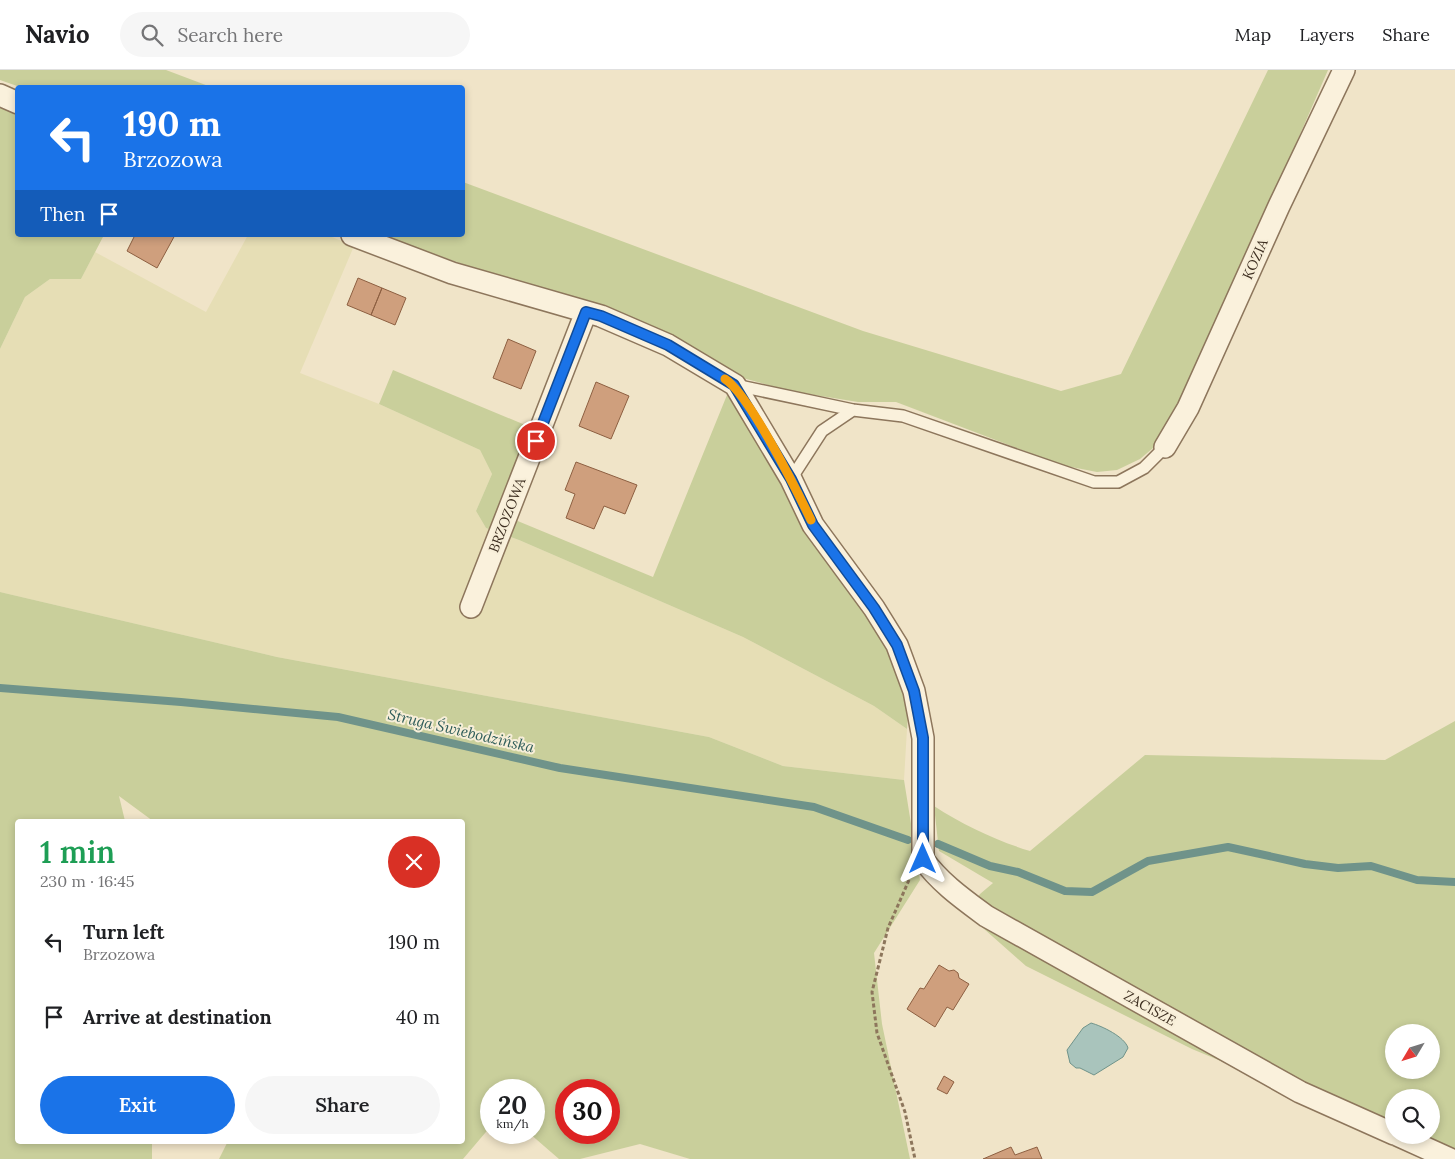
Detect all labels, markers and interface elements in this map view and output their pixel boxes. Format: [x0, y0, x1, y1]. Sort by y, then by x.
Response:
search box [120, 12, 470, 57]
text: Navio [25, 19, 90, 50]
icon: search [138, 21, 166, 49]
text: Search here [178, 23, 283, 47]
text: Map [1235, 23, 1271, 46]
text: Layers [1299, 23, 1354, 46]
text: Share [1382, 23, 1430, 46]
text: 190 m [123, 101, 221, 146]
icon: left [40, 105, 105, 170]
text: Brzozowa [123, 145, 222, 173]
icon: arrive [95, 200, 123, 228]
text: Then [40, 202, 85, 226]
street label: KOZIA [1238, 236, 1272, 282]
pin [515, 420, 557, 462]
icon: arrive [522, 427, 550, 455]
street label: BRZOZOWA [485, 475, 530, 555]
water label: Struga Świebodzińska [386, 704, 537, 757]
position arrow [896, 832, 948, 884]
text: 1 min [40, 833, 115, 871]
button: close [388, 836, 440, 888]
text: 230 m · 16:45 [40, 871, 135, 891]
text: Turn left [83, 920, 164, 944]
icon: left [40, 928, 68, 956]
text: 190 m [388, 930, 440, 954]
text: Brzozowa [83, 944, 155, 964]
street label: ZACISZE [1121, 986, 1179, 1030]
icon: arrive [40, 1003, 68, 1031]
text: Arrive at destination [83, 1005, 272, 1029]
text: 40 m [396, 1005, 440, 1029]
north arrow [1385, 1024, 1440, 1079]
map controls [1385, 1024, 1440, 1144]
button: Exit [40, 1076, 235, 1134]
button: Share [245, 1076, 440, 1134]
speed limit sign: 30 [555, 1079, 620, 1144]
text: 20 [498, 1089, 527, 1121]
button: search [1385, 1089, 1440, 1144]
text: km/h [496, 1116, 529, 1131]

